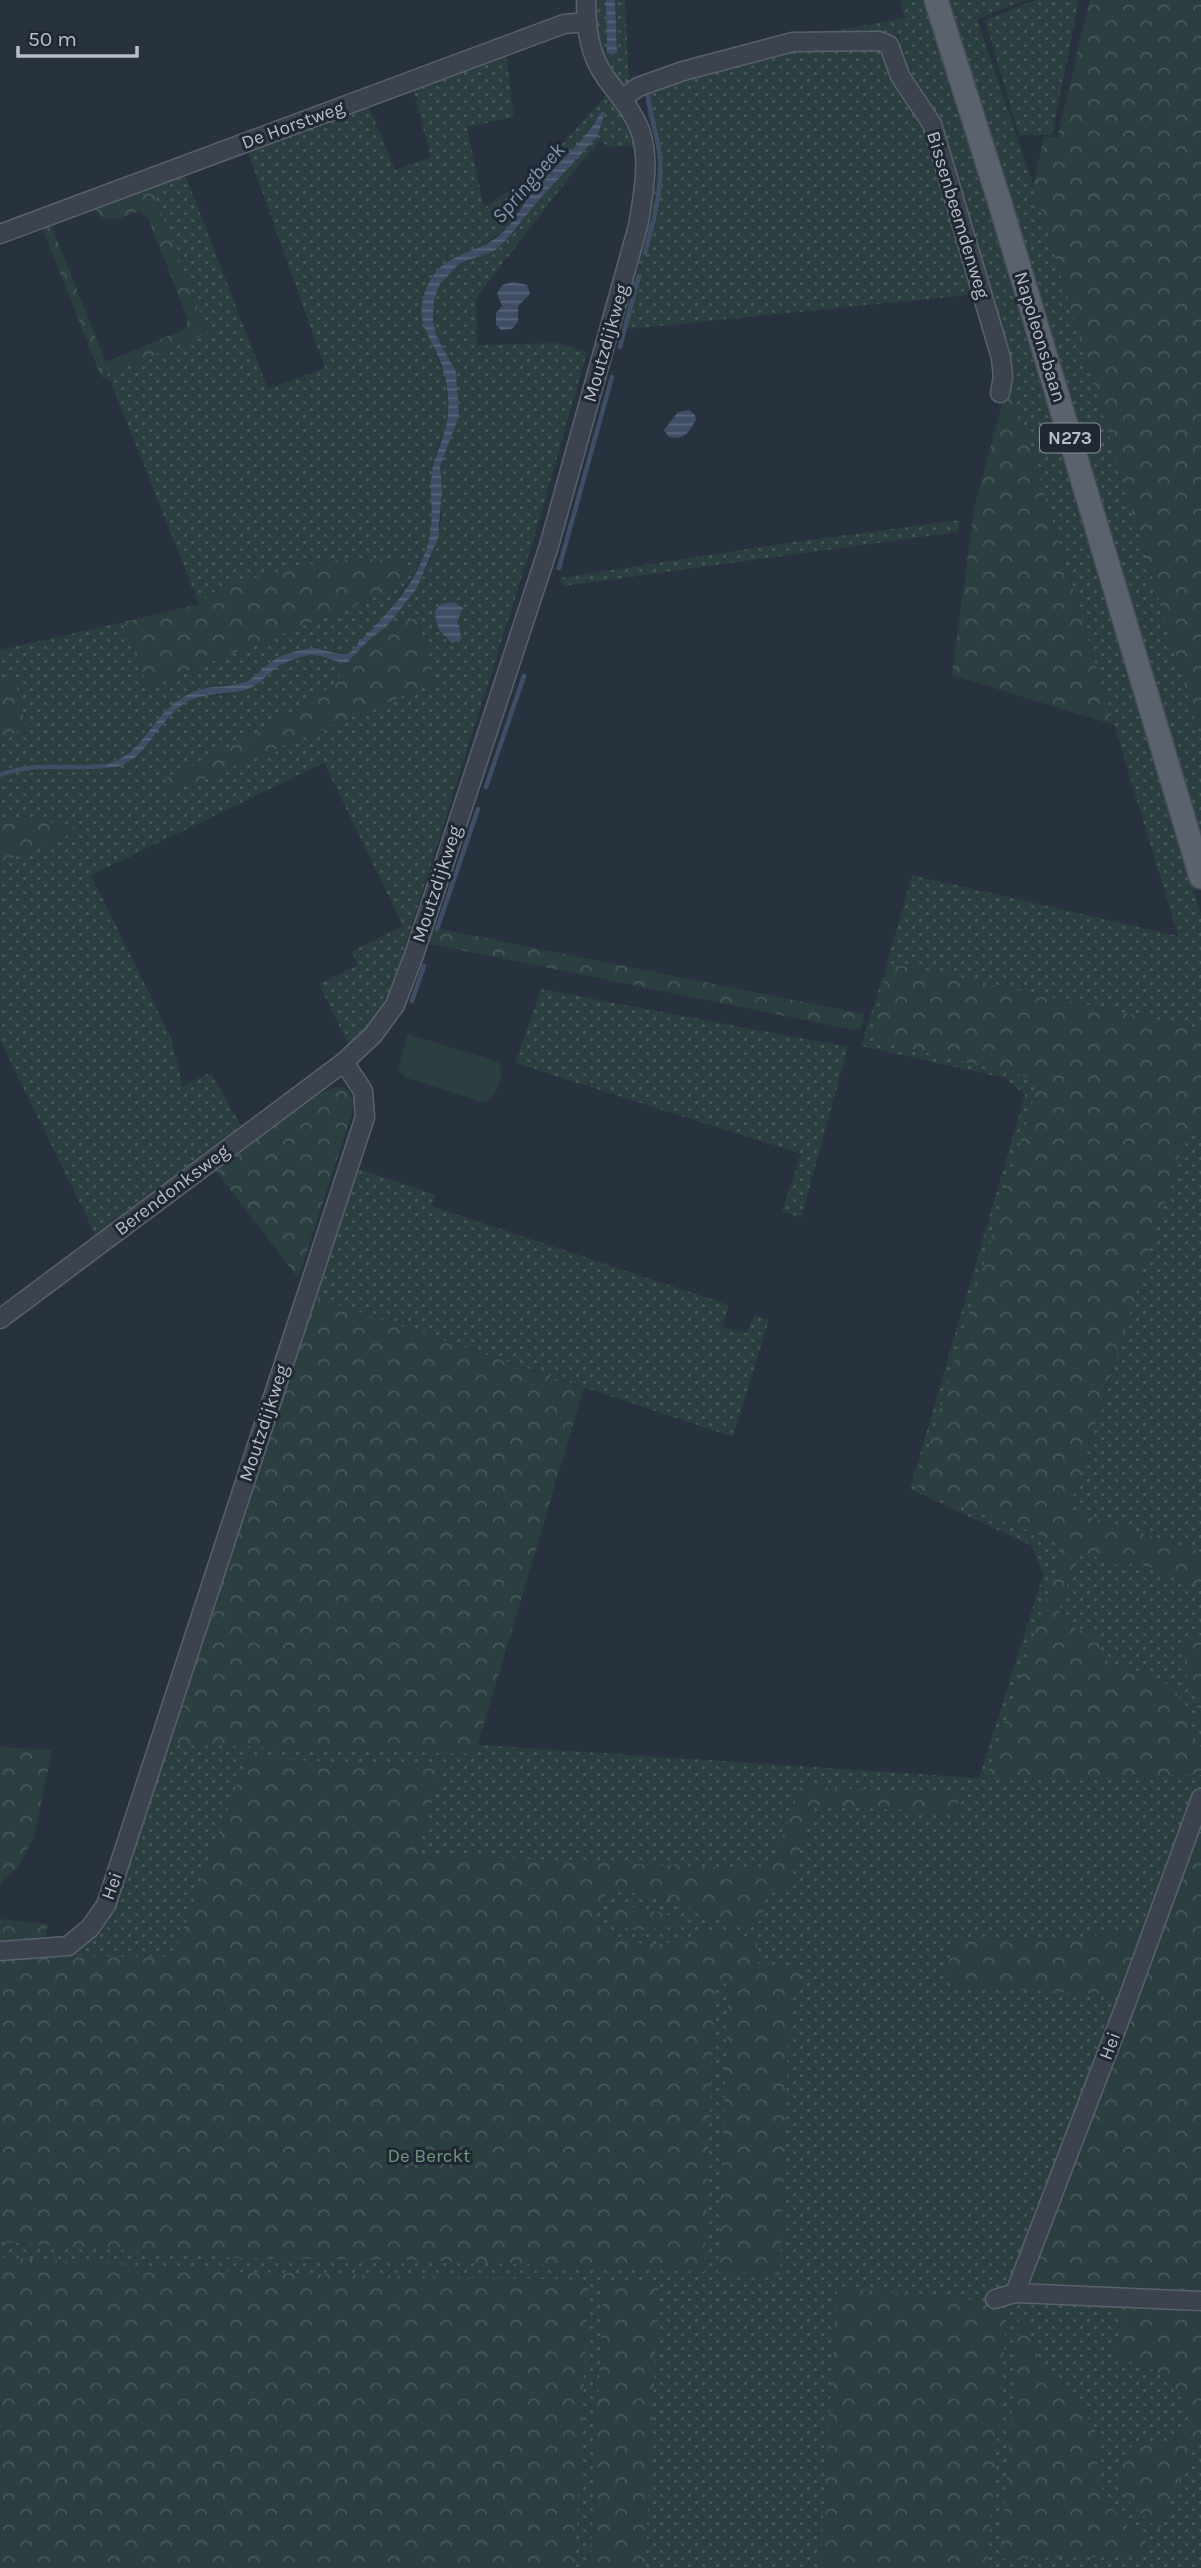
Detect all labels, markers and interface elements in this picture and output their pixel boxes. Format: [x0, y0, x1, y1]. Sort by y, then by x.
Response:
scale bar [18, 14, 136, 58]
text: 50 m [28, 27, 77, 51]
street label: De Horstweg [238, 96, 348, 154]
street label: Bissenbeemdenweg [922, 129, 994, 302]
water label: Springbeek [487, 138, 570, 228]
street label: Napoleonsbaan [1010, 269, 1070, 405]
street label: Moutzdijkweg [579, 281, 633, 405]
road number: N273 [1040, 424, 1100, 452]
street label: Moutzdijkweg [408, 822, 466, 945]
street label: Berendonksweg [110, 1140, 234, 1240]
street label: Moutzdijkweg [235, 1361, 293, 1484]
street label: Hei [97, 1869, 127, 1903]
street label: Hei [1095, 2029, 1125, 2063]
park label: De Berckt [388, 2145, 470, 2167]

